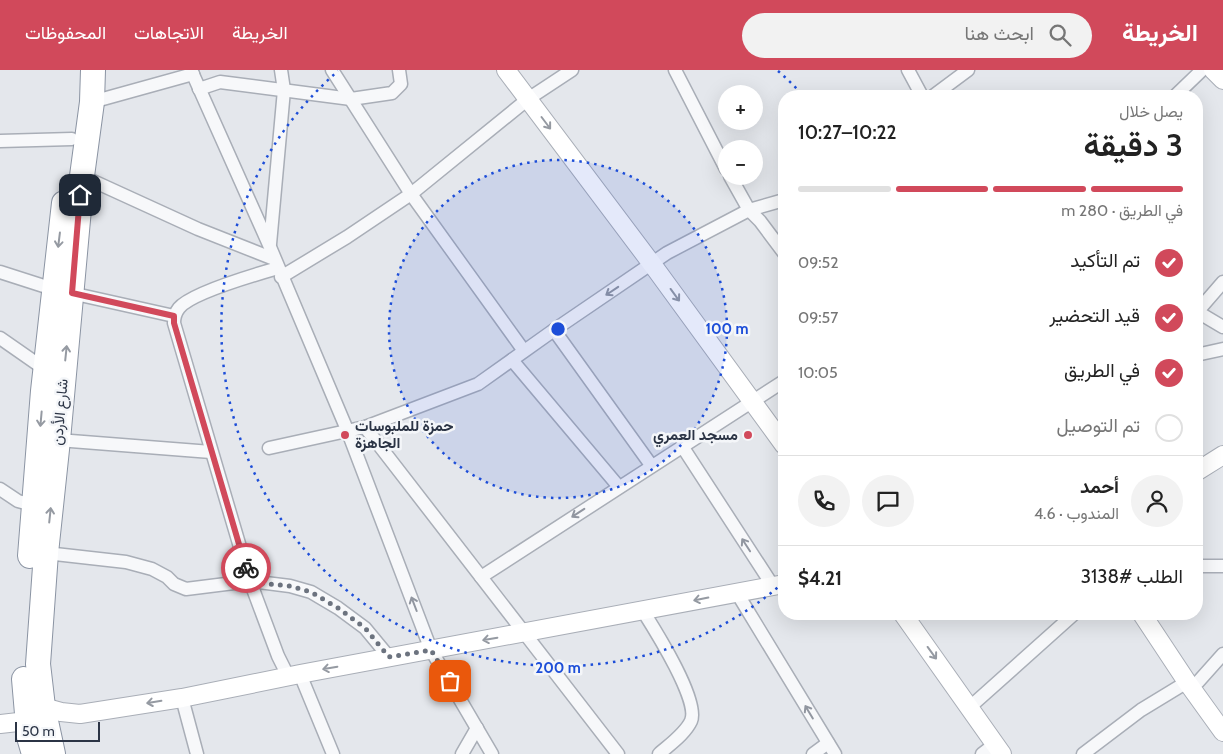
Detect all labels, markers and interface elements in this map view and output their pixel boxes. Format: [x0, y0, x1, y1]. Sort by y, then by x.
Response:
search box [742, 13, 1092, 58]
text: الخريطة [1122, 18, 1198, 47]
icon: search [1046, 21, 1074, 49]
text: المحفوظات [25, 22, 106, 44]
text: الاتجاهات [134, 22, 204, 44]
text: الخريطة [232, 22, 288, 44]
text: ابحث هنا [965, 22, 1034, 45]
map controls [718, 85, 763, 185]
button: + [718, 85, 763, 130]
text: يصل خلال [1119, 102, 1183, 121]
one-way arrow [541, 116, 551, 130]
text: 10:22–10:27 [798, 121, 897, 144]
text: 3 دقيقة [1083, 125, 1183, 164]
button: − [718, 140, 763, 185]
pin [59, 174, 101, 216]
icon: home [66, 181, 94, 209]
text: في الطريق · 280 m [1061, 201, 1183, 220]
one-way arrow [54, 232, 64, 248]
text: تم التأكيد [1070, 249, 1140, 272]
icon: check [1155, 249, 1183, 277]
text: 09:52 [798, 253, 839, 272]
one-way arrow [605, 286, 619, 296]
one-way arrow [670, 288, 680, 302]
text: قيد التحضير [1049, 304, 1140, 327]
icon: check [1155, 304, 1183, 332]
text: 09:57 [798, 308, 838, 327]
centre of rings [549, 320, 567, 338]
text: 100 m [705, 320, 749, 338]
one-way arrow [61, 345, 70, 361]
text: في الطريق [1064, 359, 1140, 382]
icon: check [1155, 359, 1183, 387]
text: 10:05 [798, 363, 838, 382]
street label: شارع الأردن [48, 378, 74, 446]
one-way arrow [36, 411, 46, 427]
text: تم التوصيل [1057, 414, 1140, 437]
place label: حمزة للملبوسات الجاهزة [355, 417, 453, 452]
place label: مسجد العمري [653, 426, 738, 448]
marker: حمزة للملبوسات الجاهزة [339, 429, 351, 441]
marker: مسجد العمري [742, 429, 754, 441]
button: phone [798, 475, 850, 527]
button: chat [862, 475, 914, 527]
text: أحمد [1080, 475, 1119, 498]
button: person [1131, 475, 1183, 527]
text: المندوب · 4.6 [1034, 504, 1119, 523]
one-way arrow [45, 507, 55, 523]
one-way arrow [571, 508, 585, 518]
one-way arrow [741, 538, 752, 552]
courier [221, 543, 271, 593]
icon: bike [232, 554, 260, 582]
text: الطلب #3138 [1081, 565, 1183, 588]
text: $4.21 [798, 567, 842, 590]
one-way arrow [694, 595, 710, 605]
one-way arrow [409, 597, 418, 612]
one-way arrow [483, 635, 499, 645]
one-way arrow [927, 646, 937, 660]
text: 200 m [535, 659, 581, 677]
pin [429, 660, 471, 702]
one-way arrow [323, 664, 339, 673]
icon: bag [436, 667, 464, 695]
one-way arrow [146, 698, 162, 708]
one-way arrow [804, 706, 814, 720]
scale bar [15, 719, 100, 742]
text: 50 m [22, 722, 55, 740]

